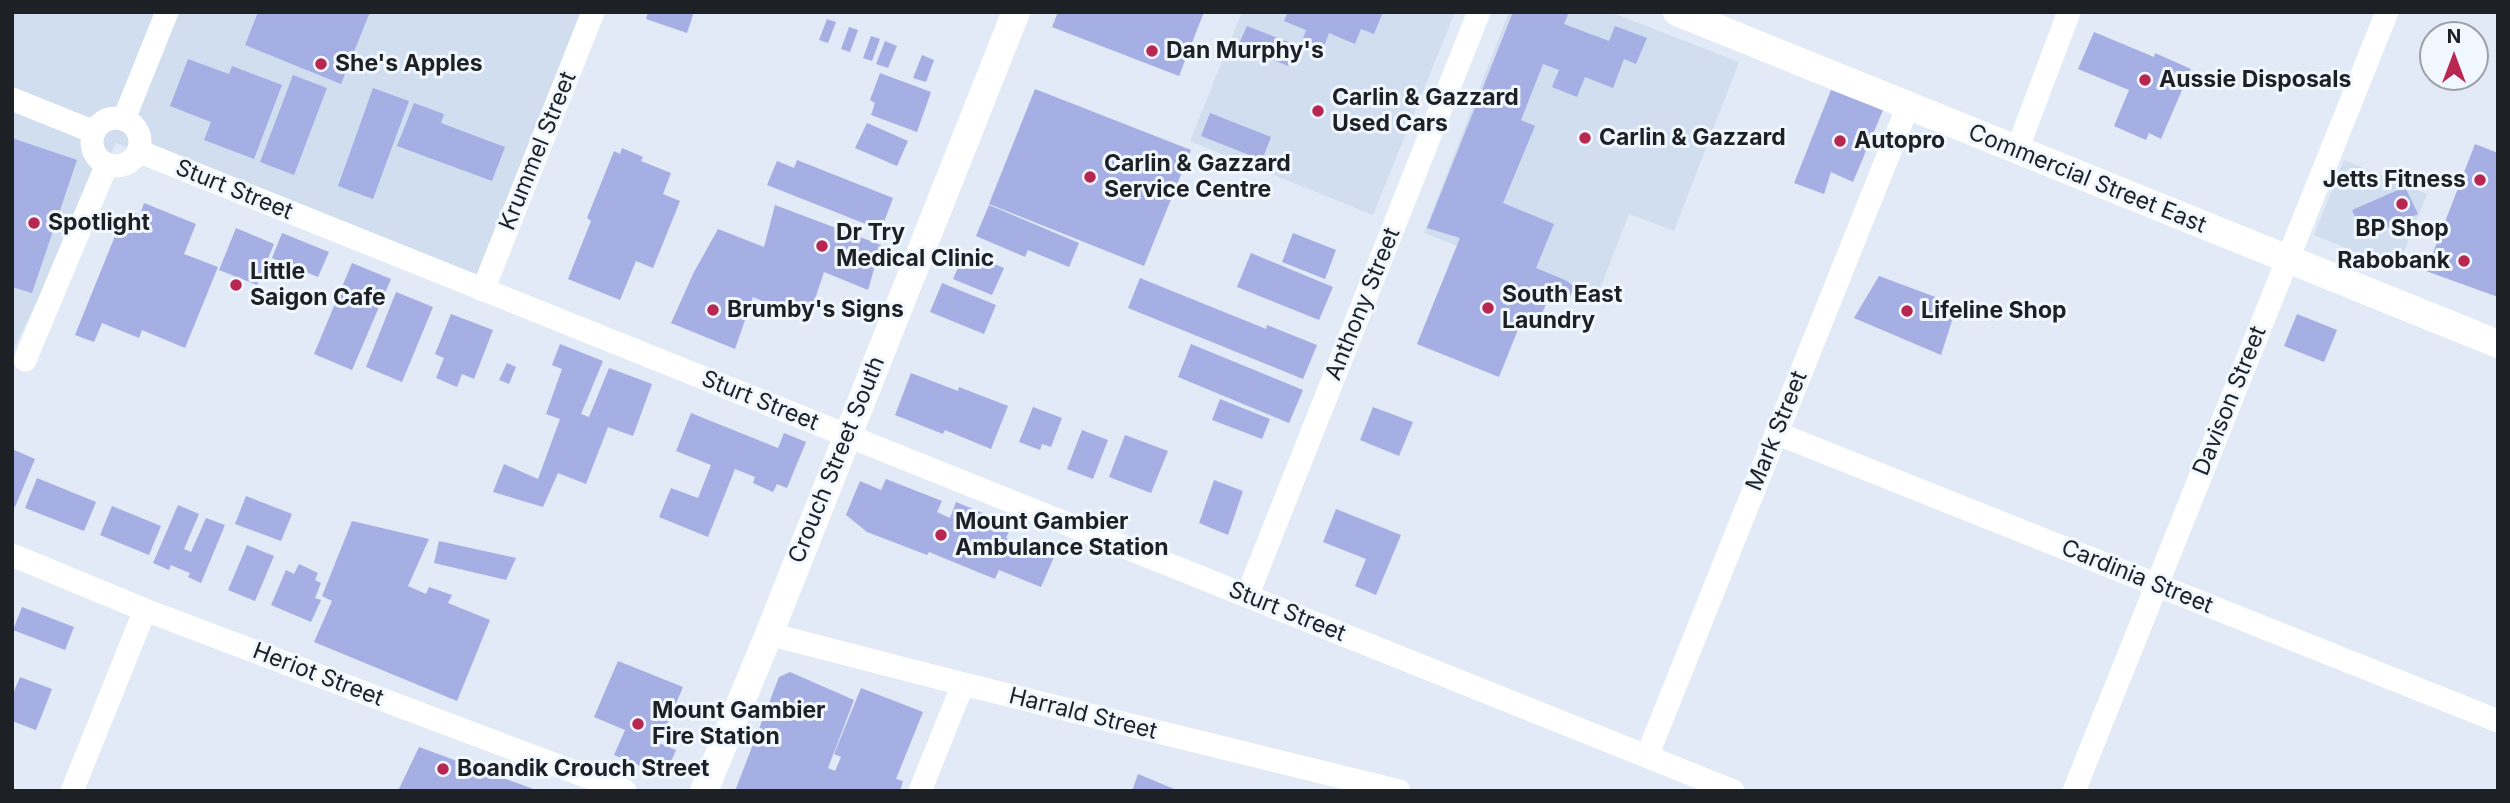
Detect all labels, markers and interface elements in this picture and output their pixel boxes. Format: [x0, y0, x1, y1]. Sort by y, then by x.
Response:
north arrow [2419, 21, 2489, 91]
text: N [2447, 25, 2461, 48]
place label: Dan Murphy's [1166, 37, 1324, 65]
marker: Dan Murphy's [1144, 43, 1160, 59]
place label: She's Apples [335, 50, 483, 78]
marker: She's Apples [313, 56, 329, 72]
place label: Aussie Disposals [2159, 66, 2351, 94]
street label: Krummel Street [494, 68, 582, 234]
marker: Aussie Disposals [2137, 72, 2153, 88]
place label: Carlin & Gazzard Used Cars [1332, 84, 1519, 138]
marker: Carlin & Gazzard Used Cars [1310, 103, 1326, 119]
street label: Commercial Street East [1964, 119, 2210, 239]
place label: Carlin & Gazzard [1599, 124, 1786, 152]
place label: Autopro [1854, 127, 1945, 155]
marker: Carlin & Gazzard [1577, 130, 1593, 146]
marker: Autopro [1832, 133, 1848, 149]
place label: Carlin & Gazzard Service Centre [1104, 150, 1291, 204]
street label: Sturt Street [171, 154, 297, 226]
place label: Jetts Fitness [2323, 166, 2466, 194]
marker: Carlin & Gazzard Service Centre [1082, 169, 1098, 185]
marker: Jetts Fitness [2472, 172, 2488, 188]
marker: BP Shop [2394, 196, 2410, 212]
place label: Spotlight [48, 209, 150, 237]
marker: Spotlight [26, 215, 42, 231]
place label: BP Shop [2355, 215, 2449, 243]
place label: Dr Try Medical Clinic [836, 219, 994, 273]
street label: Anthony Street [1320, 224, 1406, 384]
marker: Dr Try Medical Clinic [814, 238, 830, 254]
place label: Rabobank [2337, 247, 2450, 275]
marker: Rabobank [2456, 253, 2472, 269]
place label: Little Saigon Cafe [250, 258, 386, 312]
marker: Little Saigon Cafe [228, 277, 244, 293]
place label: South East Laundry [1502, 281, 1622, 335]
place label: Brumby's Signs [727, 296, 904, 324]
place label: Lifeline Shop [1921, 297, 2067, 325]
marker: South East Laundry [1480, 300, 1496, 316]
marker: Brumby's Signs [705, 302, 721, 318]
marker: Lifeline Shop [1899, 303, 1915, 319]
street label: Davison Street [2188, 322, 2272, 480]
street label: Crouch Street South [783, 353, 891, 567]
street label: Sturt Street [697, 365, 823, 437]
street label: Mark Street [1740, 367, 1814, 495]
place label: Mount Gambier Ambulance Station [955, 508, 1169, 562]
marker: Mount Gambier Ambulance Station [933, 527, 949, 543]
street label: Cardinia Street [2057, 534, 2217, 620]
street label: Sturt Street [1224, 576, 1350, 648]
street label: Heriot Street [249, 637, 387, 713]
street label: Harrald Street [1006, 682, 1160, 746]
place label: Mount Gambier Fire Station [652, 697, 825, 751]
marker: Mount Gambier Fire Station [630, 716, 646, 732]
place label: Boandik Crouch Street [457, 755, 709, 783]
marker: Boandik Crouch Street [435, 761, 451, 777]

